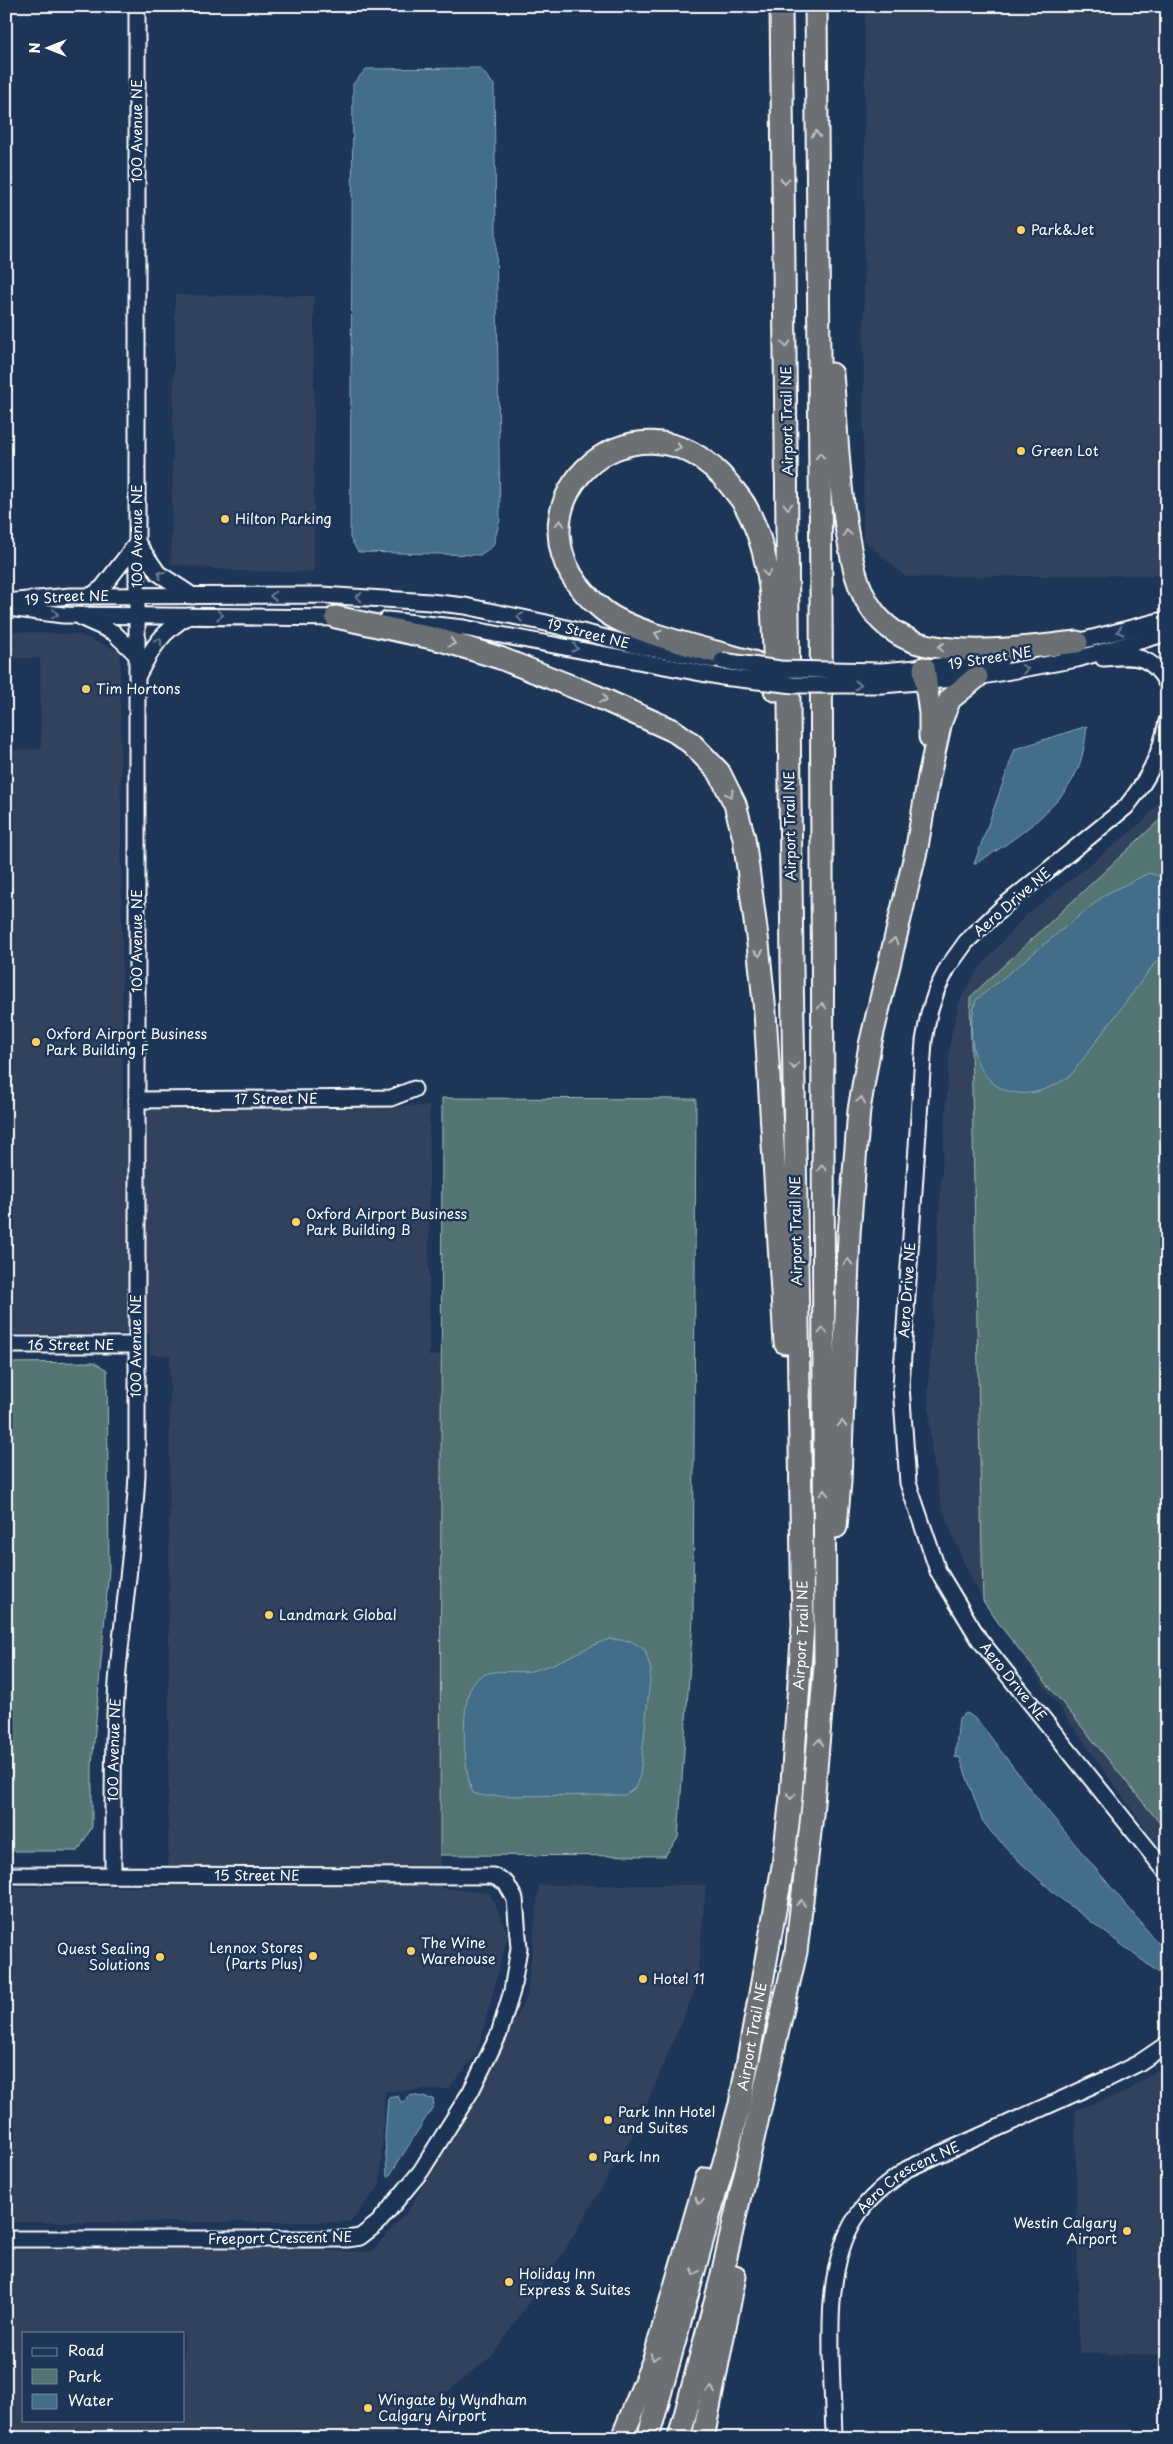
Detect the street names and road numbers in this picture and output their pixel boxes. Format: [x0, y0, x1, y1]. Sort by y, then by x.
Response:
street label: 100 Avenue NE [126, 79, 147, 183]
street label: Airport Trail NE [775, 366, 798, 476]
street label: 100 Avenue NE [126, 484, 147, 588]
street label: 19 Street NE [24, 585, 109, 610]
street label: 19 Street NE [545, 613, 632, 654]
street label: 19 Street NE [947, 640, 1034, 674]
street label: Airport Trail NE [778, 771, 801, 881]
street label: Aero Drive NE [969, 862, 1055, 941]
street label: 100 Avenue NE [126, 889, 147, 993]
street label: 17 Street NE [234, 1088, 318, 1109]
street label: Airport Trail NE [784, 1176, 807, 1286]
street label: Aero Drive NE [893, 1241, 920, 1339]
street label: 100 Avenue NE [125, 1294, 146, 1398]
street label: 16 Street NE [28, 1334, 114, 1355]
street label: Airport Trail NE [787, 1580, 813, 1691]
street label: Aero Drive NE [975, 1637, 1052, 1726]
street label: 100 Avenue NE [102, 1697, 126, 1802]
street label: 15 Street NE [214, 1864, 300, 1886]
street label: Airport Trail NE [732, 1980, 772, 2092]
street label: Aero Crescent NE [851, 2136, 963, 2218]
street label: Freeport Crescent NE [208, 2226, 352, 2249]

